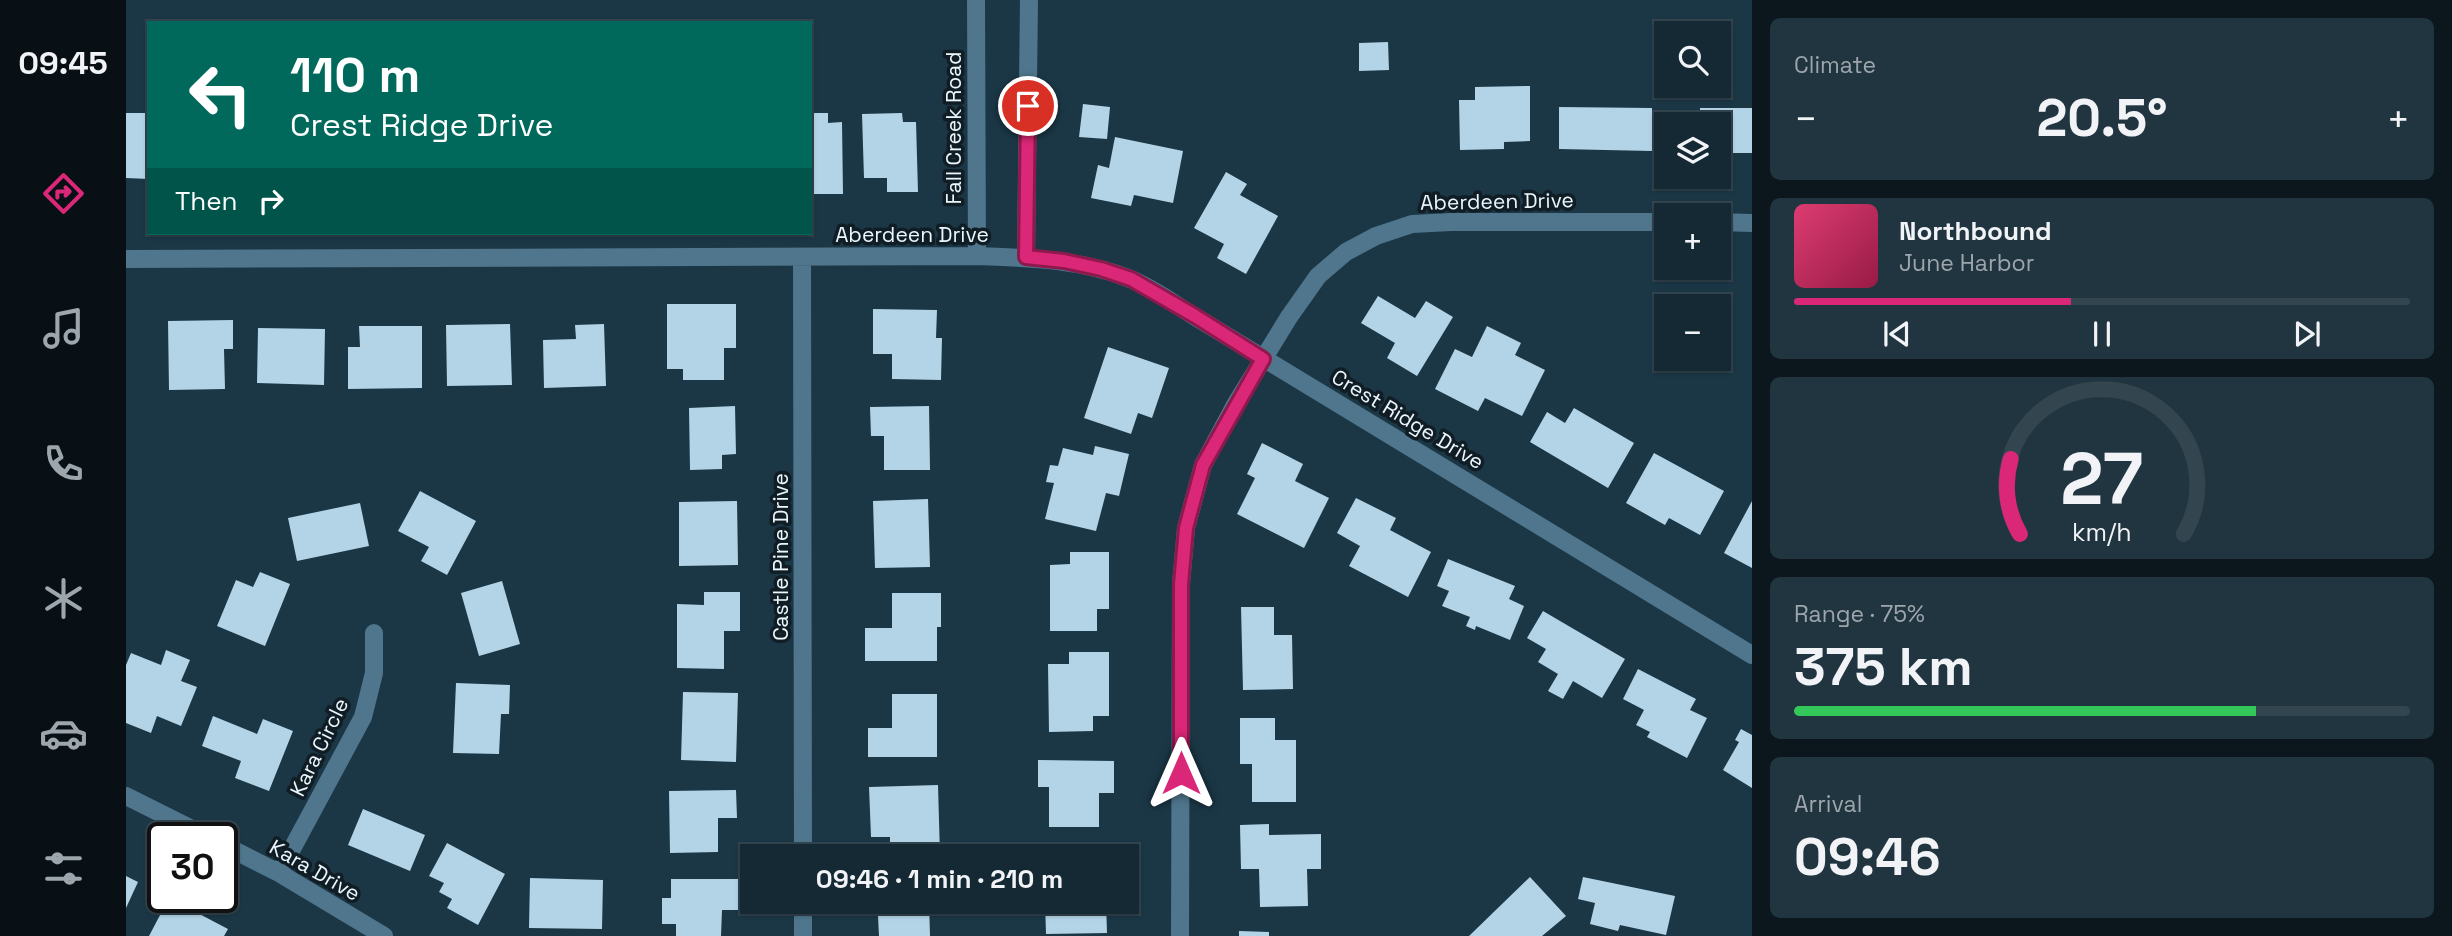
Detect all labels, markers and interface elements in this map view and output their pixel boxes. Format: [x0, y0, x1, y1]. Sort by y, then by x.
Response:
map controls [1654, 21, 1731, 371]
button: search [1654, 21, 1731, 98]
text: 09:45 [18, 43, 108, 83]
text: 110 m [290, 44, 420, 106]
icon: left [175, 49, 266, 140]
text: Climate [1794, 50, 1876, 80]
street label: Fall Creek Road [940, 51, 967, 205]
pin [998, 76, 1058, 136]
text: 20.5° [2036, 85, 2168, 151]
icon: arrive [1009, 87, 1047, 125]
text: − [1794, 95, 1818, 143]
text: + [2386, 95, 2410, 143]
text: Crest Ridge Drive [290, 105, 553, 145]
button: layers [1654, 112, 1731, 189]
icon: directions [39, 169, 88, 218]
icon: right [252, 182, 290, 220]
text: Then [175, 184, 238, 218]
street label: Aberdeen Drive [1420, 186, 1574, 216]
button: + [1654, 203, 1731, 280]
text: Northbound [1899, 214, 2052, 248]
street label: Aberdeen Drive [835, 221, 989, 248]
text: June Harbor [1899, 248, 2034, 278]
button: − [1654, 294, 1731, 371]
icon: music [39, 304, 88, 353]
icon: previous [1878, 315, 1916, 353]
icon: pause [2083, 315, 2121, 353]
icon: next [2288, 315, 2326, 353]
street label: Crest Ridge Drive [1327, 363, 1489, 475]
text: 27 [2061, 432, 2143, 525]
icon: phone [39, 439, 88, 488]
street label: Castle Pine Drive [767, 473, 794, 641]
text: km/h [2072, 516, 2132, 548]
icon: climate [39, 574, 88, 623]
text: Range · 75% [1794, 599, 1925, 629]
text: 375 km [1794, 634, 1973, 700]
street label: Kara Circle [284, 693, 354, 801]
icon: car [39, 709, 88, 758]
position arrow [1144, 736, 1218, 810]
text: Arrival [1794, 789, 1862, 819]
speed limit sign: 30 [147, 822, 238, 913]
text: 09:46 [1794, 824, 1941, 890]
street label: Kara Drive [265, 833, 365, 907]
icon: filters [39, 844, 88, 893]
text: 09:46 · 1 min · 210 m [816, 862, 1063, 896]

